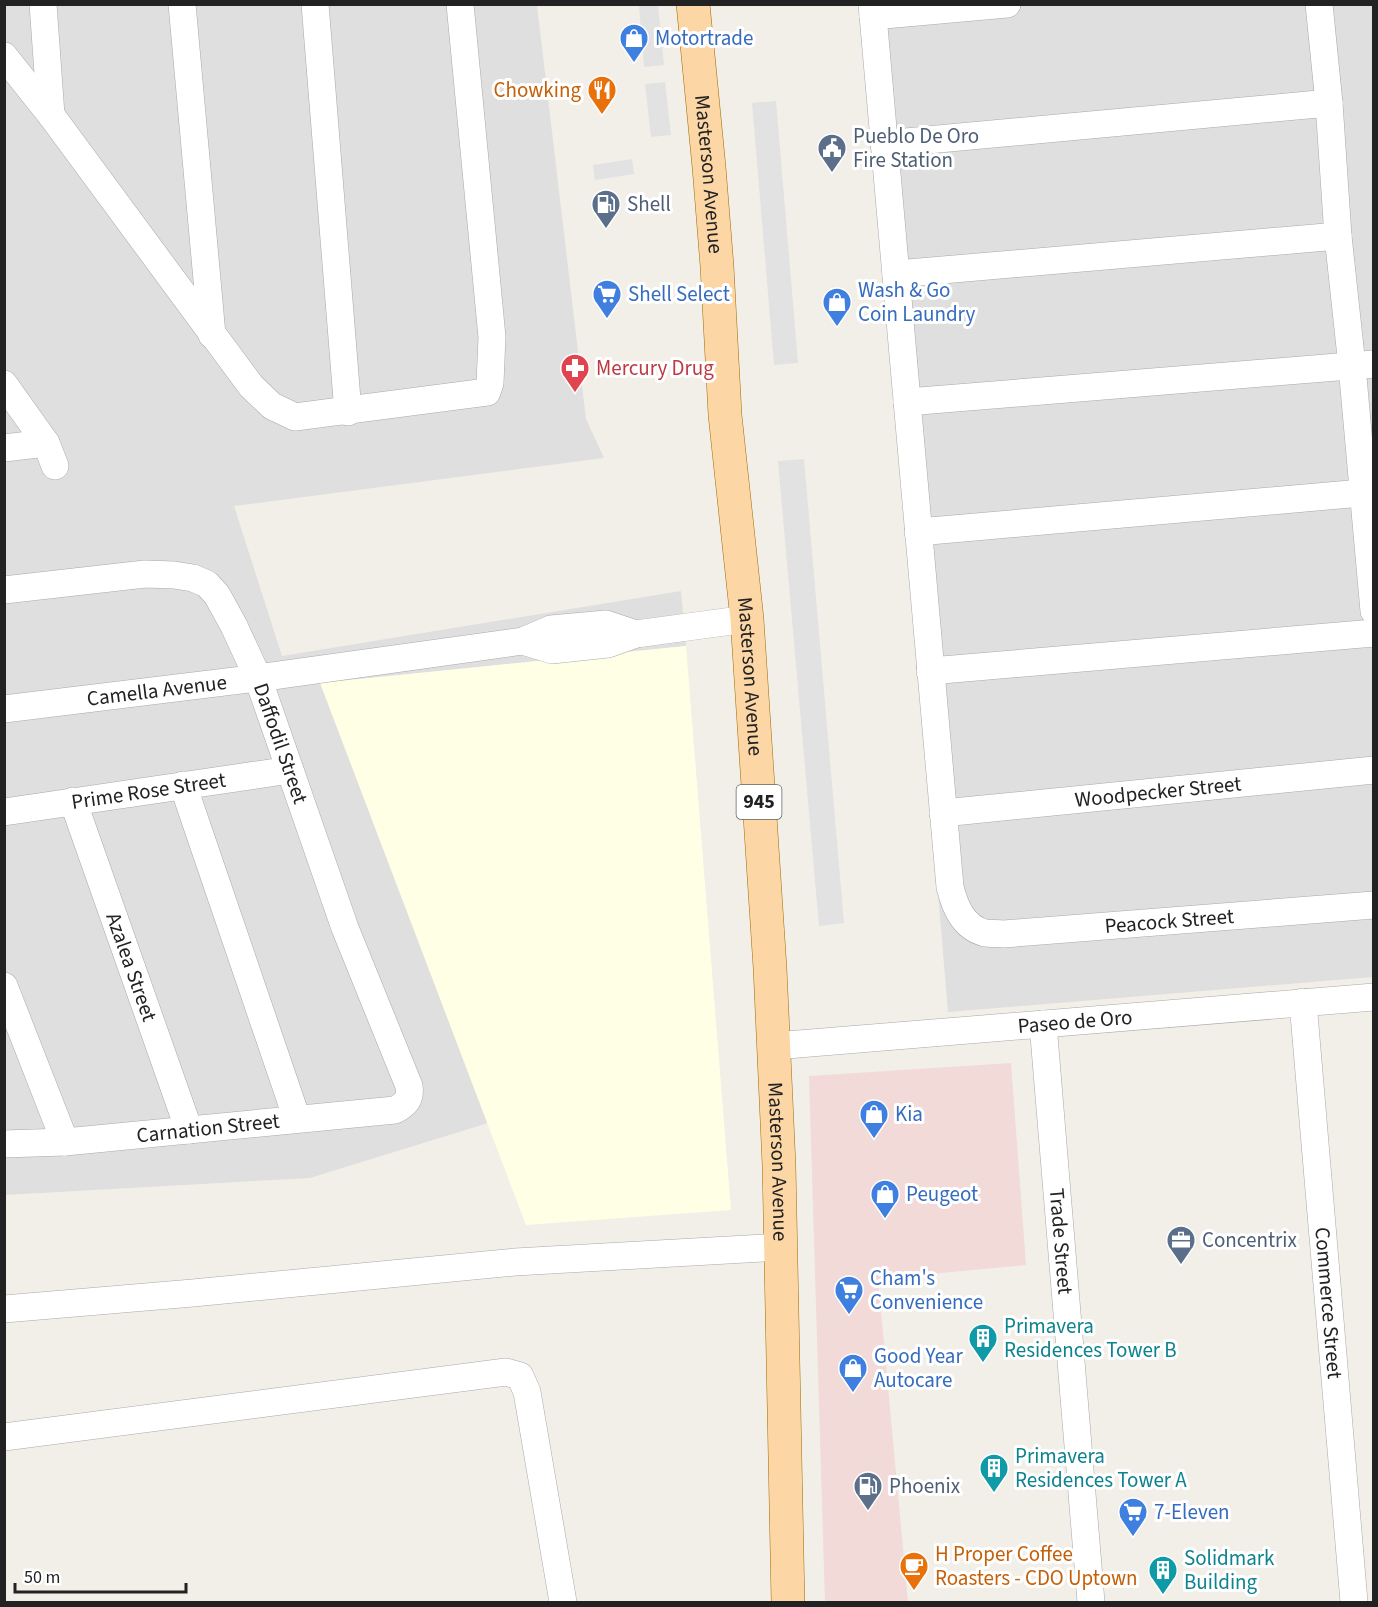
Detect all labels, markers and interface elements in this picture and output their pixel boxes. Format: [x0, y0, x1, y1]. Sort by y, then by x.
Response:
shop icon: Motortrade [618, 22, 650, 64]
place label: Motortrade [655, 23, 753, 53]
restaurant icon: Chowking [586, 74, 618, 116]
place label: Chowking [494, 75, 581, 105]
street label: Masterson Avenue [687, 93, 731, 255]
place label: Pueblo De Oro Fire Station [853, 121, 979, 175]
public building icon: Pueblo De Oro Fire Station [816, 132, 848, 174]
fuel station icon: Shell [590, 188, 622, 230]
place label: Shell [627, 189, 671, 219]
place label: Wash & Go Coin Laundry [858, 275, 975, 329]
supermarket icon: Shell Select [591, 278, 623, 320]
place label: Shell Select [628, 279, 730, 309]
shop icon: Wash & Go Coin Laundry [821, 286, 853, 328]
pharmacy icon: Mercury Drug [559, 352, 591, 394]
place label: Mercury Drug [596, 353, 714, 383]
street label: Masterson Avenue [730, 595, 771, 757]
street label: Camella Avenue [85, 667, 229, 714]
street label: Daffodil Street [246, 679, 316, 808]
street label: Prime Rose Street [69, 765, 228, 817]
street label: Woodpecker Street [1073, 768, 1243, 815]
road number: 945 [736, 785, 782, 819]
street label: Peacock Street [1103, 901, 1235, 941]
street label: Azalea Street [99, 909, 165, 1025]
street label: Paseo de Oro [1016, 1002, 1134, 1041]
street label: Masterson Avenue [760, 1081, 796, 1242]
shop icon: Kia [858, 1098, 890, 1140]
place label: Kia [895, 1099, 923, 1129]
street label: Carnation Street [135, 1106, 281, 1150]
shop icon: Peugeot [869, 1178, 901, 1220]
place label: Peugeot [906, 1179, 978, 1209]
street label: Trade Street [1042, 1187, 1080, 1296]
office icon: Concentrix [1165, 1224, 1197, 1266]
place label: Concentrix [1202, 1225, 1297, 1255]
street label: Commerce Street [1307, 1226, 1350, 1380]
place label: Cham's Convenience [870, 1263, 983, 1317]
supermarket icon: Cham's Convenience [833, 1274, 865, 1316]
place label: Primavera Residences Tower B [1004, 1311, 1177, 1365]
building icon: Primavera Residences Tower B [967, 1322, 999, 1364]
place label: Good Year Autocare [874, 1341, 963, 1395]
shop icon: Good Year Autocare [837, 1352, 869, 1394]
place label: Primavera Residences Tower A [1015, 1441, 1187, 1495]
building icon: Primavera Residences Tower A [978, 1452, 1010, 1494]
fuel station icon: Phoenix [852, 1470, 884, 1512]
place label: Phoenix [889, 1471, 961, 1501]
supermarket icon: 7-Eleven [1117, 1496, 1149, 1538]
place label: 7-Eleven [1154, 1497, 1230, 1527]
place label: H Proper Coffee Roasters - CDO Uptown [935, 1539, 1138, 1593]
place label: Solidmark Building [1184, 1543, 1275, 1597]
cafe icon: H Proper Coffee Roasters - CDO Uptown [898, 1550, 930, 1592]
building icon: Solidmark Building [1147, 1554, 1179, 1596]
scale bar [15, 1556, 186, 1594]
text: 50 m [24, 1565, 60, 1590]

